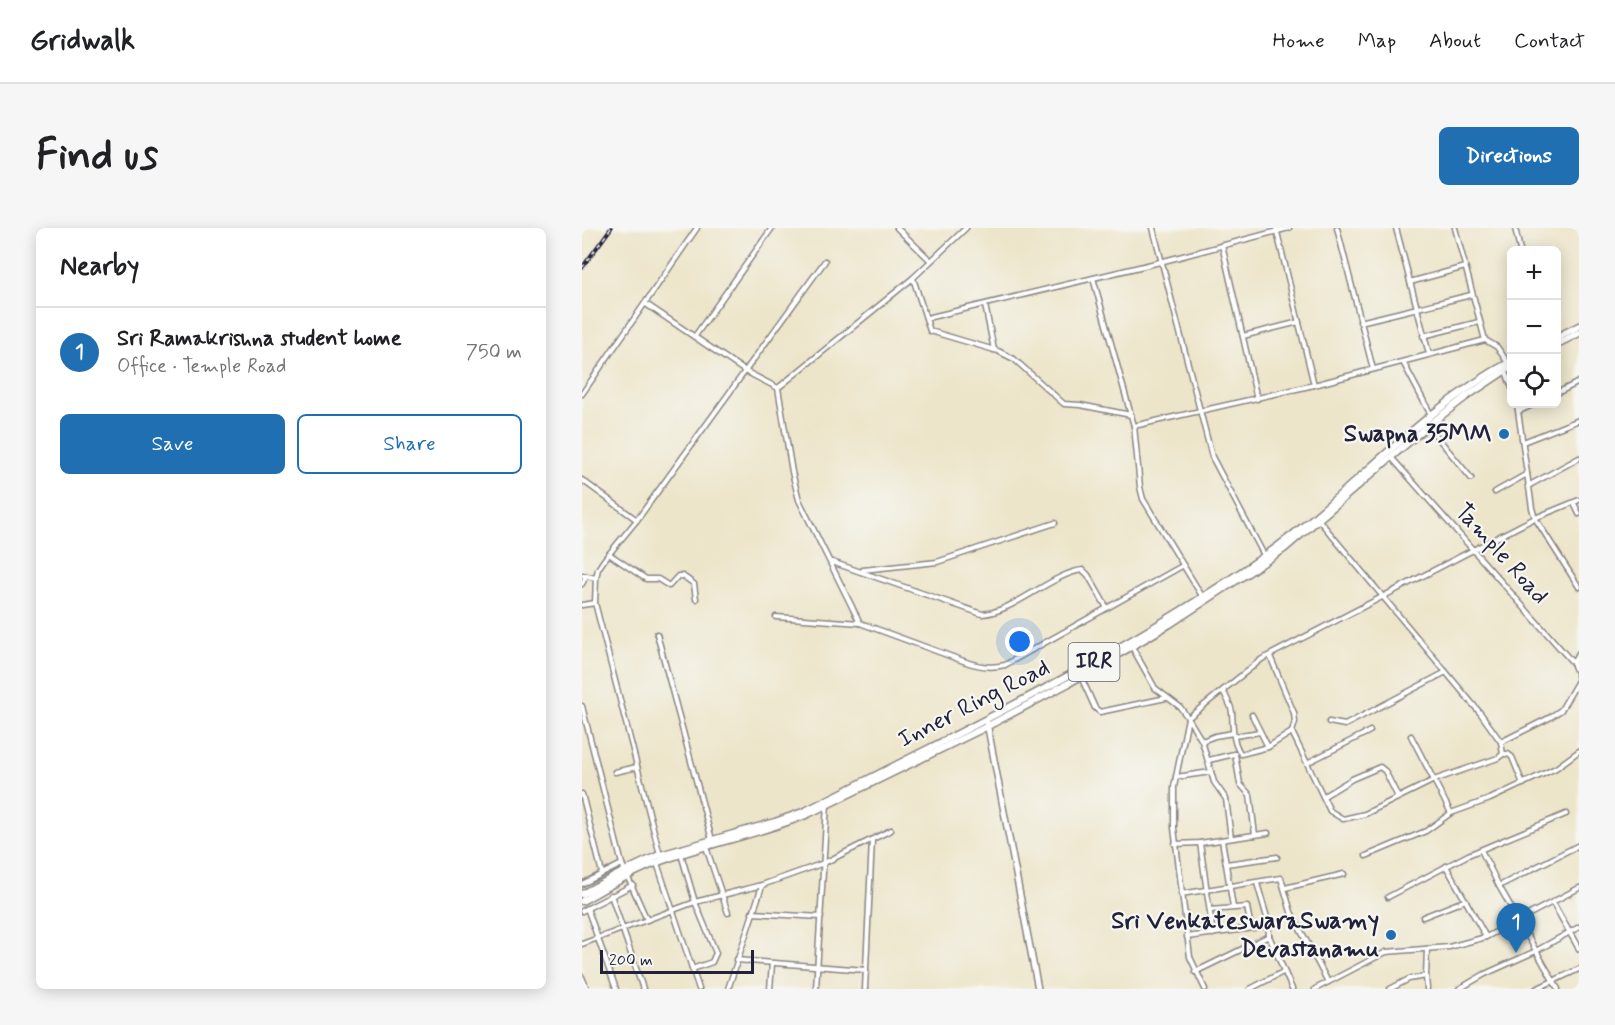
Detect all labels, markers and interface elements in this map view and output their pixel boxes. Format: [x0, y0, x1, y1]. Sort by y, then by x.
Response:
text: Gridwalk [30, 23, 135, 60]
text: Home [1273, 27, 1325, 55]
text: Map [1358, 27, 1396, 55]
text: About [1429, 27, 1481, 55]
text: Contact [1514, 27, 1585, 55]
button: Directions [1439, 127, 1579, 185]
text: Find us [36, 129, 158, 184]
map controls [1507, 246, 1561, 408]
button: + [1507, 246, 1561, 300]
text: Nearby [60, 250, 139, 284]
button: − [1507, 300, 1561, 354]
text: Sri Ramakrishna student home [117, 325, 401, 353]
text: 1 [75, 339, 84, 366]
text: 750 m [466, 339, 522, 366]
text: Office · Temple Road [117, 353, 286, 380]
button: locate [1507, 354, 1561, 408]
button: Save [60, 414, 285, 474]
button: Share [297, 414, 522, 474]
place label: Swapna 35MM [1344, 419, 1492, 450]
marker: Swapna 35MM [1497, 427, 1511, 441]
street label: Tample Road [1447, 497, 1555, 611]
your location [1005, 627, 1034, 656]
road number: IRR [1068, 643, 1120, 681]
street label: Inner Ring Road [893, 653, 1056, 757]
pin: 1 [1496, 904, 1536, 953]
place label: Sri VenkateswaraSwamy Devastanamu [1111, 906, 1379, 965]
marker: Sri VenkateswaraSwamy Devastanamu [1384, 928, 1398, 942]
scale bar [600, 947, 754, 974]
text: 200 m [609, 950, 653, 971]

